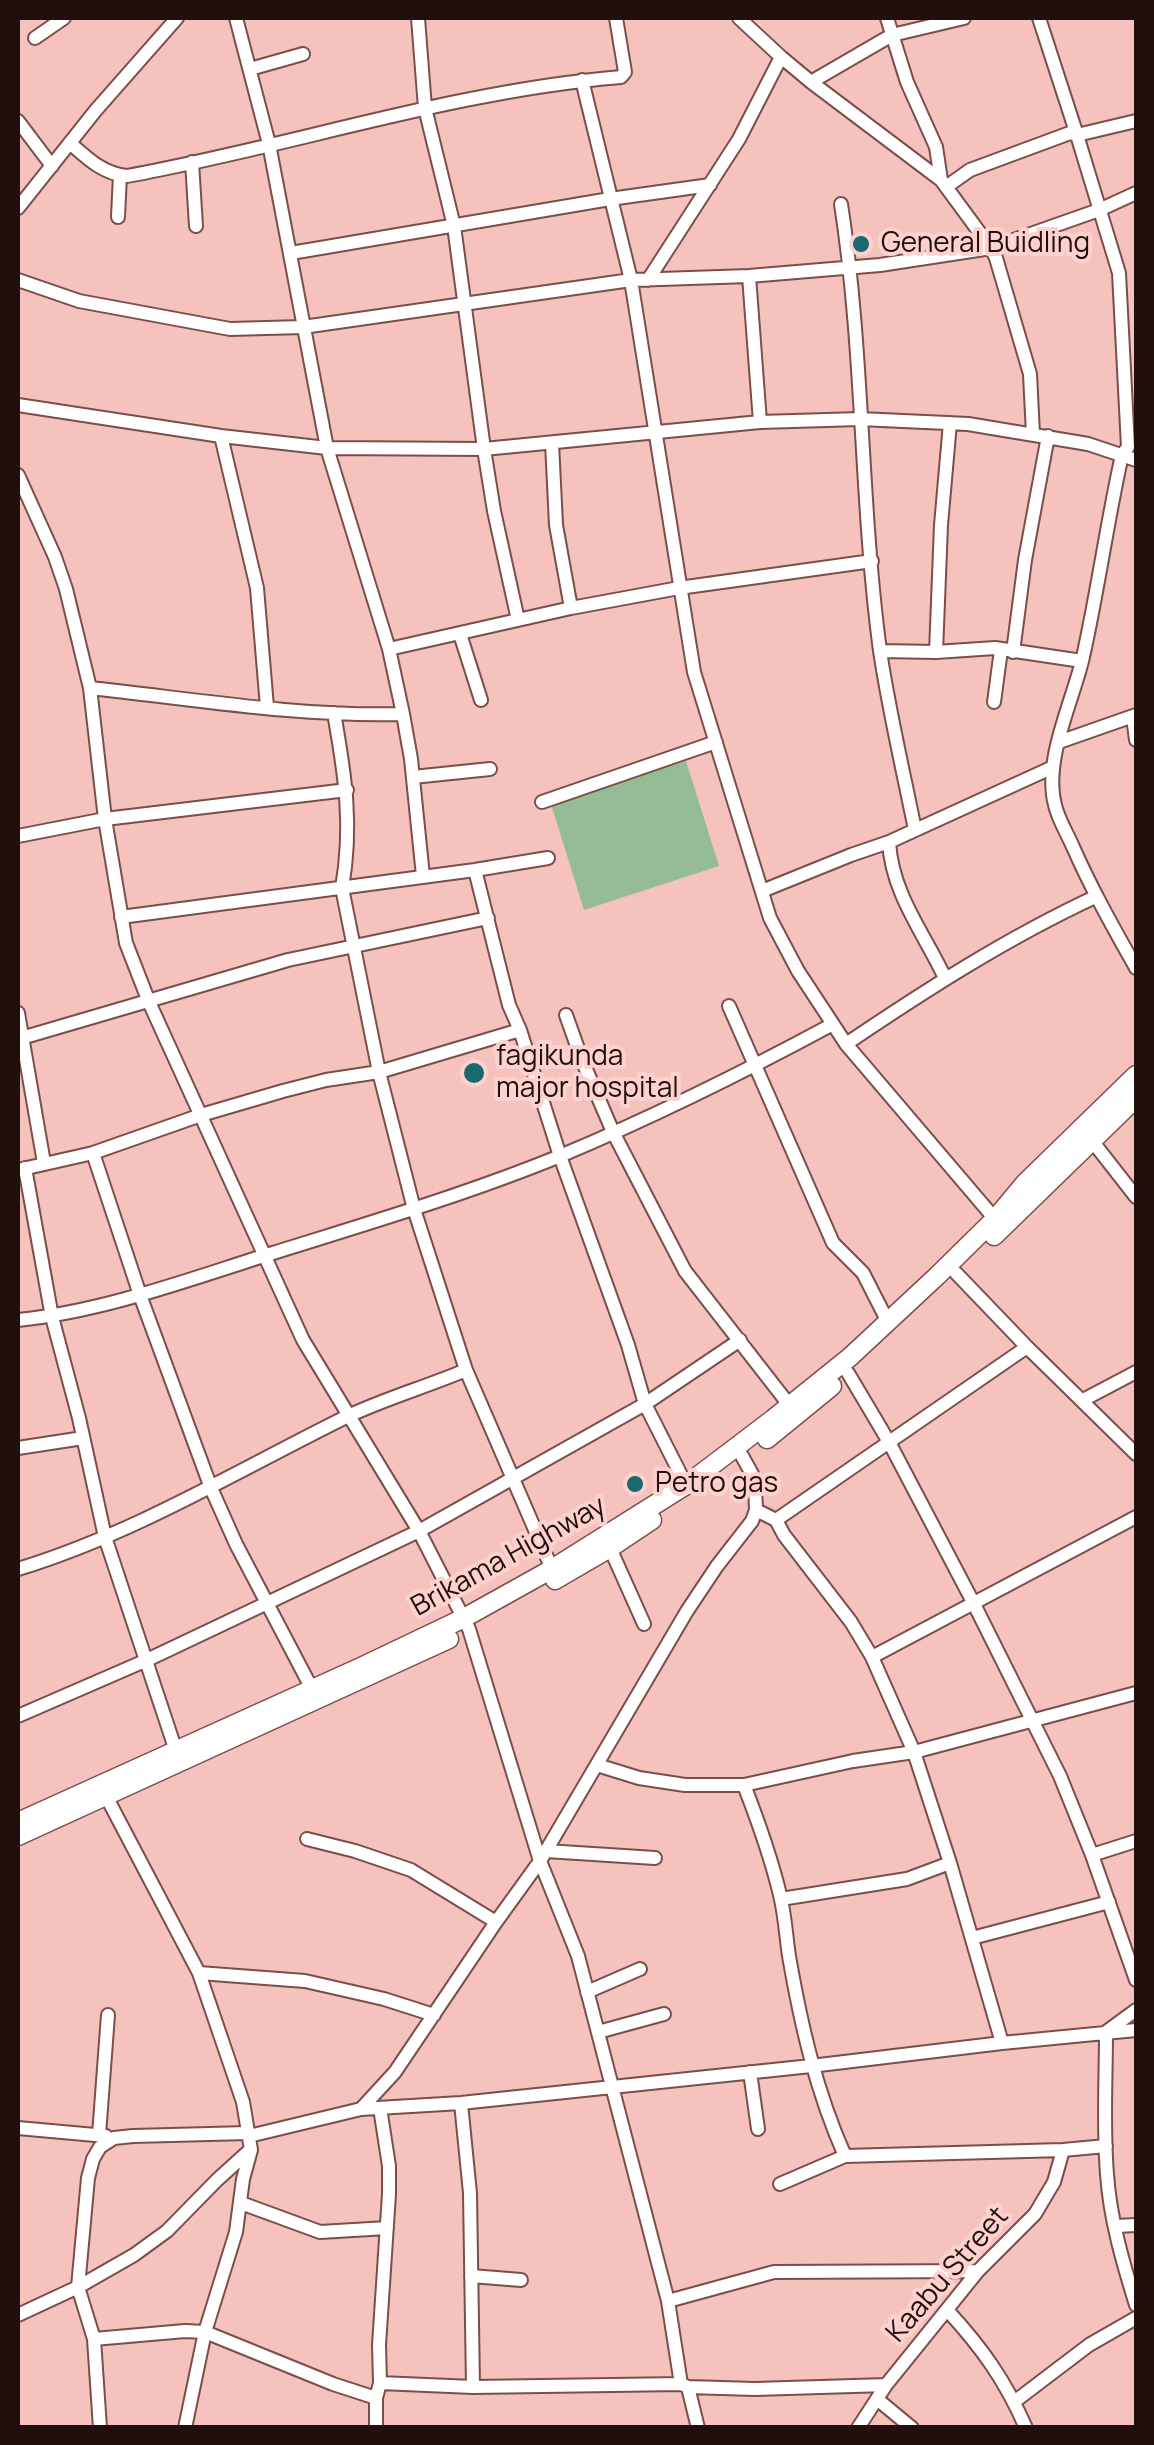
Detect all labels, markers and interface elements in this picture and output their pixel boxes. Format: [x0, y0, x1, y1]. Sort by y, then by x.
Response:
place label: General Buidling [881, 227, 1090, 261]
marker: General Buidling [850, 233, 872, 255]
place label: fagikunda major hospital [496, 1040, 679, 1106]
marker: fagikunda major hospital [461, 1060, 487, 1086]
place label: Petro gas [655, 1467, 778, 1501]
marker: Petro gas [624, 1473, 646, 1495]
street label: Brikama Highway [406, 1490, 612, 1624]
street label: Kaabu Street [880, 2200, 1016, 2350]

